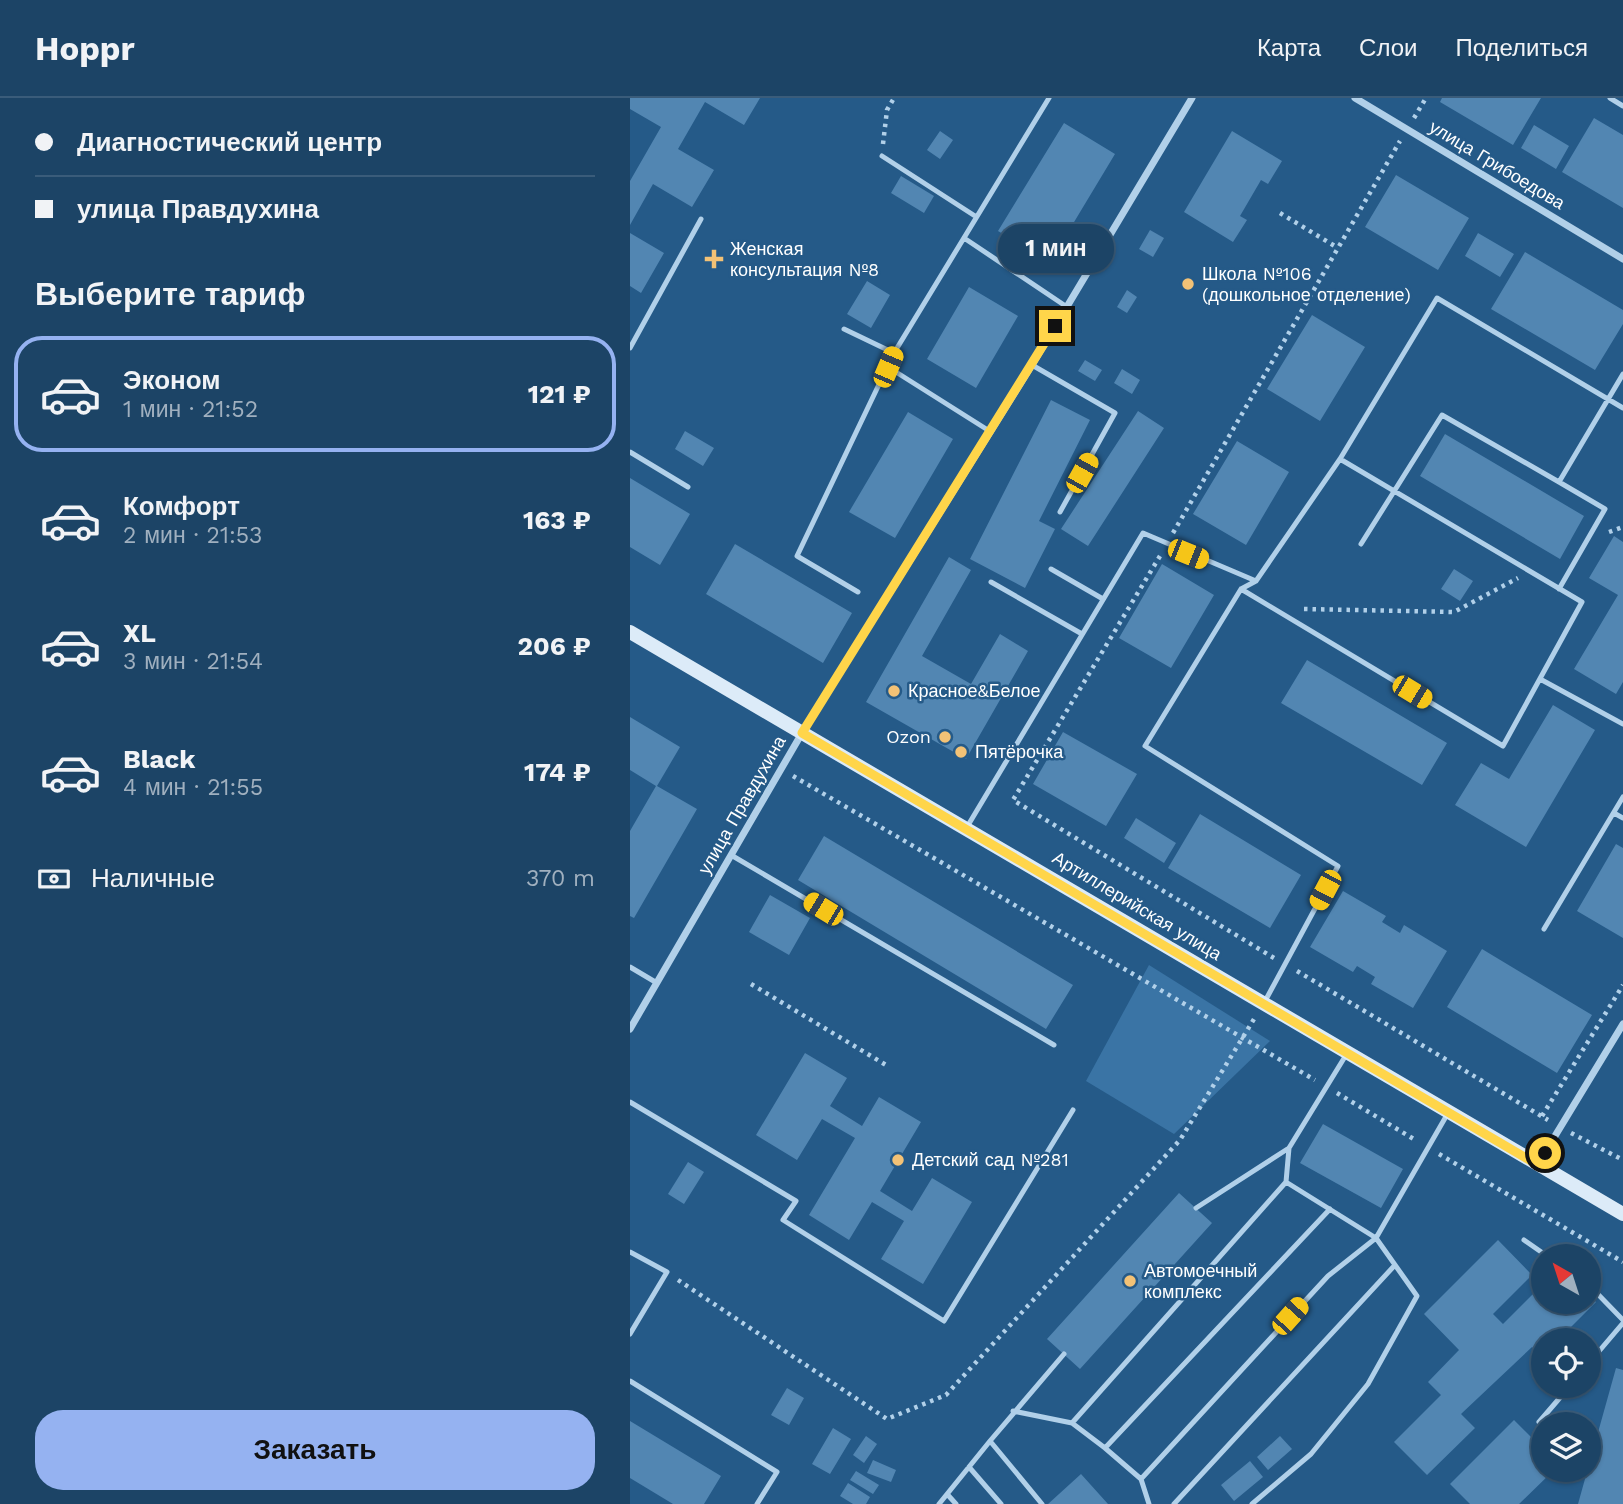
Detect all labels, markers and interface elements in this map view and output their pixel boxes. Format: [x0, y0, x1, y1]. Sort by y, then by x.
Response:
text: Hoppr [35, 29, 135, 68]
text: Карта [1257, 34, 1321, 62]
text: Слои [1359, 34, 1417, 62]
text: Поделиться [1455, 34, 1588, 62]
street label: улица Грибоедова [1426, 116, 1570, 214]
text: Диагностический центр [77, 127, 382, 157]
text: улица Правдухина [77, 194, 319, 224]
callout: 1 мин [997, 224, 1113, 274]
text: 1 мин [1025, 235, 1087, 262]
place label: Женская консультация №8 [730, 238, 879, 280]
marker: Женская консультация №8 [704, 249, 724, 269]
place label: Школа №106 (дошкольное отделение) [1202, 263, 1411, 305]
text: Выберите тариф [35, 275, 306, 313]
marker: Школа №106 (дошкольное отделение) [1180, 276, 1196, 292]
route end [1039, 310, 1071, 342]
car [871, 344, 906, 390]
icon: car [39, 363, 102, 426]
text: Эконом [123, 365, 221, 395]
text: 121 ₽ [528, 379, 591, 409]
text: 1 мин · 21:52 [123, 396, 258, 423]
car [1063, 450, 1102, 496]
icon: car [39, 489, 102, 552]
text: Комфорт [123, 491, 240, 521]
text: 163 ₽ [523, 505, 591, 535]
text: 2 мин · 21:53 [123, 522, 262, 549]
car [1165, 536, 1212, 572]
icon: car [39, 615, 102, 678]
text: XL [123, 618, 156, 648]
text: 206 ₽ [517, 631, 591, 661]
text: 3 мин · 21:54 [123, 648, 263, 675]
car [1389, 672, 1436, 712]
place label: Красное&Белое [908, 680, 1041, 701]
marker: Красное&Белое [886, 683, 902, 699]
place label: Ozon [886, 726, 931, 747]
marker: Ozon [937, 729, 953, 745]
street label: улица Правдухина [693, 731, 790, 878]
icon: car [39, 741, 102, 804]
place label: Пятёрочка [975, 741, 1064, 762]
text: Black [123, 744, 195, 774]
marker: Пятёрочка [953, 744, 969, 760]
text: 174 ₽ [524, 757, 591, 787]
text: 4 мин · 21:55 [123, 774, 263, 801]
street label: Артиллерийская улица [1049, 847, 1227, 965]
icon: cash [35, 860, 73, 898]
text: Наличные [91, 863, 215, 893]
text: 370 m [526, 865, 595, 892]
car [1306, 867, 1345, 913]
car [800, 889, 847, 929]
route start [1529, 1137, 1561, 1169]
place label: Детский сад №281 [912, 1149, 1069, 1170]
marker: Детский сад №281 [890, 1152, 906, 1168]
north arrow [1531, 1244, 1601, 1314]
map controls [1531, 1244, 1601, 1482]
place label: Автомоечный комплекс [1144, 1260, 1257, 1302]
marker: Автомоечный комплекс [1122, 1273, 1138, 1289]
car [1269, 1293, 1312, 1339]
button: locate [1531, 1328, 1601, 1398]
button: Заказать [35, 1410, 595, 1490]
button: layers [1531, 1412, 1601, 1482]

